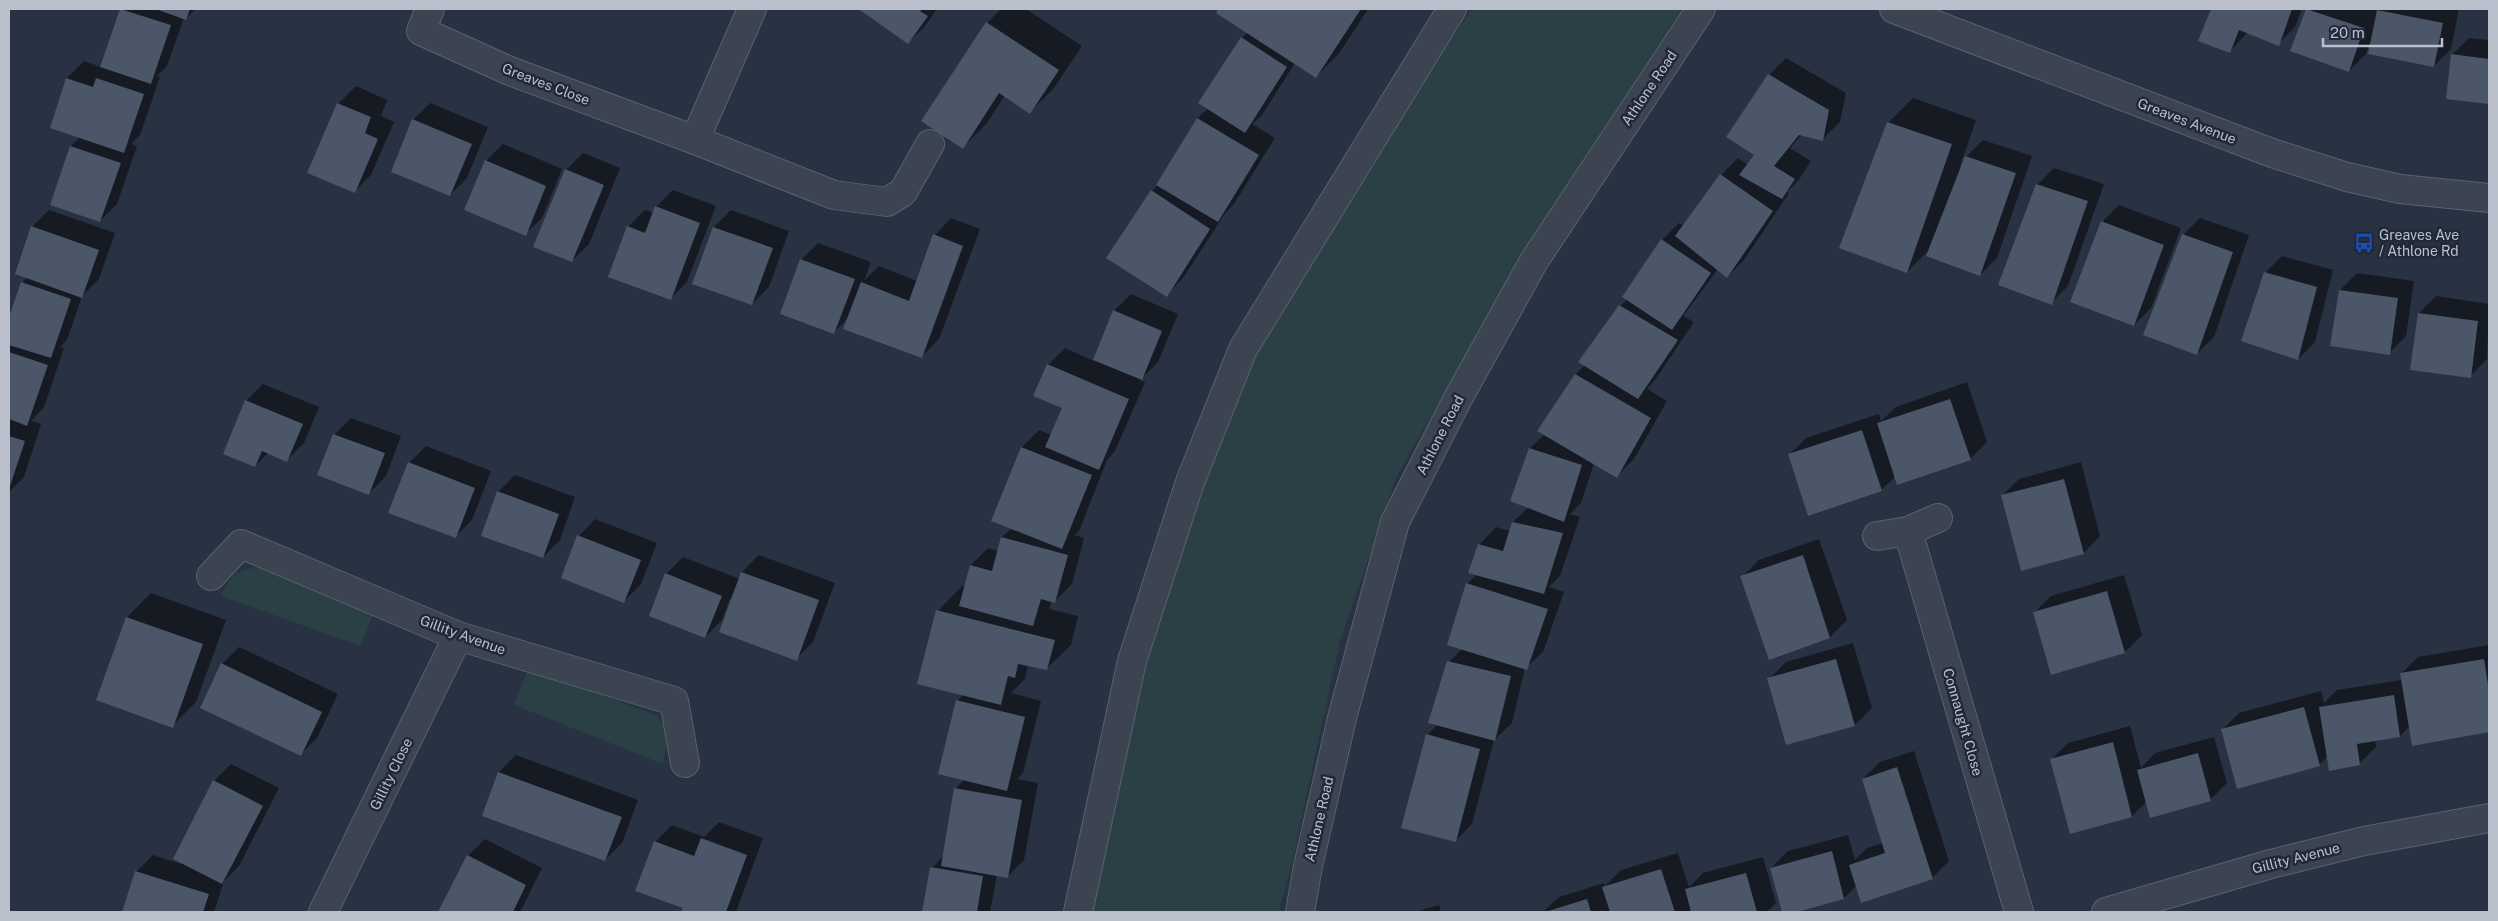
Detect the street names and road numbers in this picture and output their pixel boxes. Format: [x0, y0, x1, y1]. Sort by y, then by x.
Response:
street label: Athlone Road [1618, 47, 1680, 129]
street label: Greaves Close [500, 60, 592, 108]
street label: Greaves Avenue [2135, 95, 2239, 147]
street label: Athlone Road [1413, 393, 1467, 477]
street label: Gillity Avenue [418, 612, 508, 658]
street label: Connaught Close [1940, 666, 1986, 778]
street label: Gillity Close [367, 735, 415, 813]
street label: Athlone Road [1301, 775, 1337, 863]
street label: Gillity Avenue [2250, 839, 2342, 877]

